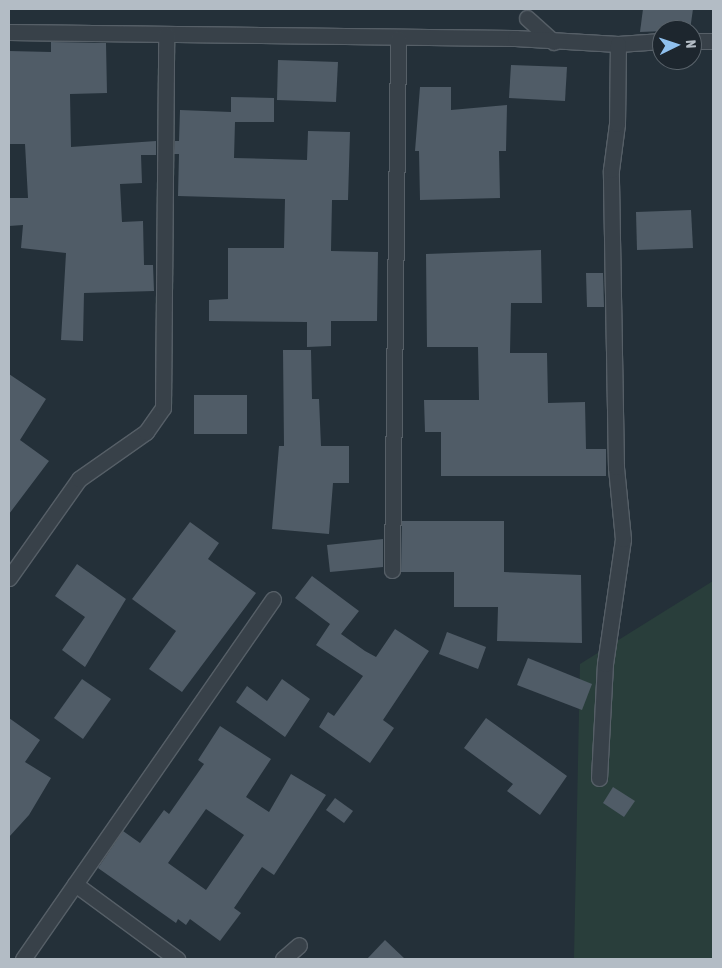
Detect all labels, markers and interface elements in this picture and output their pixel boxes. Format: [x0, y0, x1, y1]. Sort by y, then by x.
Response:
north arrow [652, 20, 702, 70]
text: N [683, 39, 699, 49]

